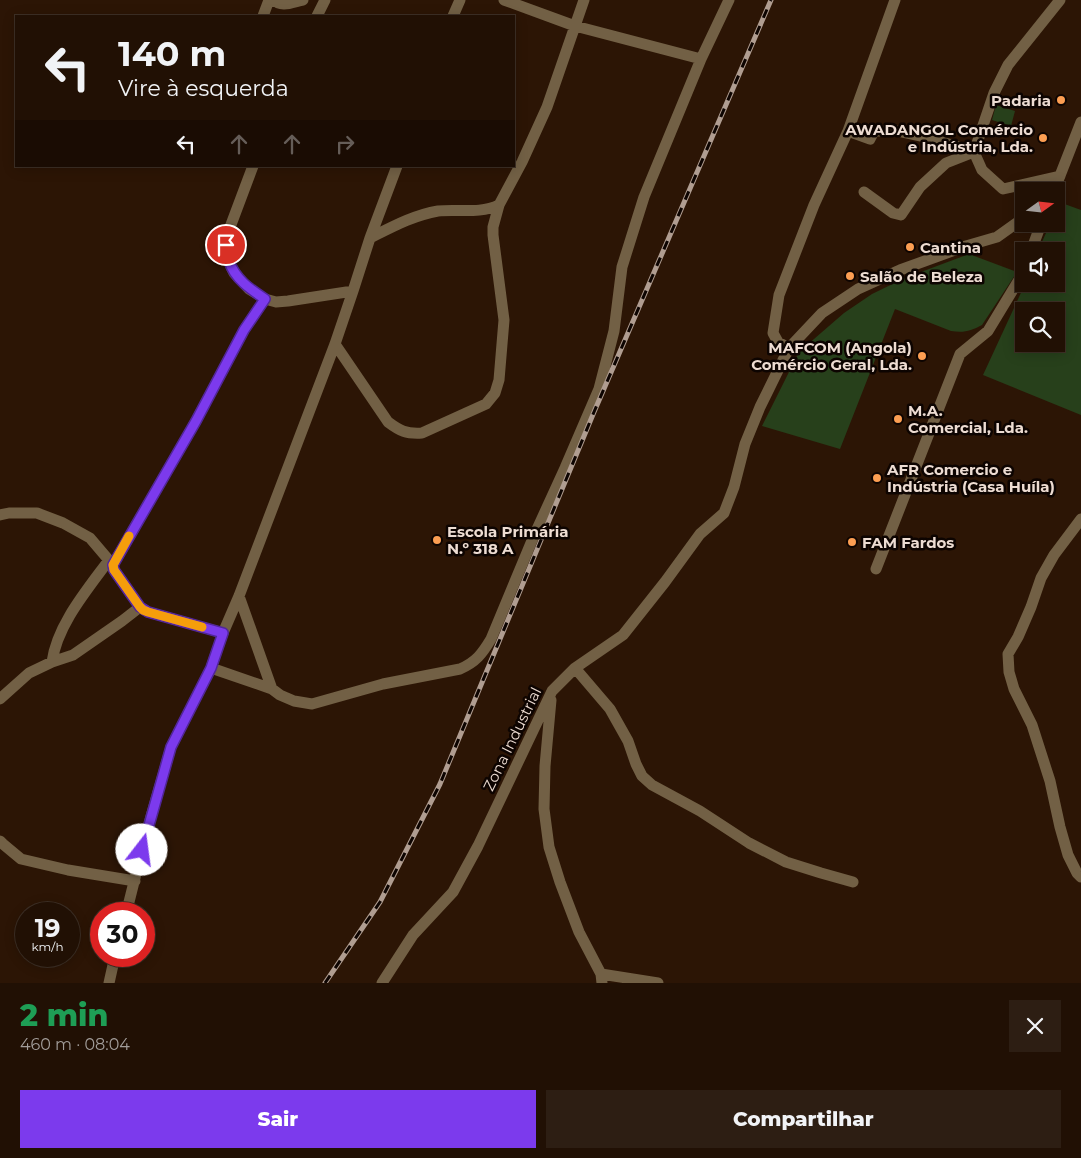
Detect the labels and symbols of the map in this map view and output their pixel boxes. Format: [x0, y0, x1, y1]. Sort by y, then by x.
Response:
place label: Padaria [991, 91, 1051, 110]
marker: Padaria [1055, 94, 1067, 106]
place label: AWADANGOL Comércio e Indústria, Lda. [844, 120, 1033, 156]
marker: AWADANGOL Comércio e Indústria, Lda. [1037, 132, 1049, 144]
north arrow [1015, 182, 1065, 232]
pin [205, 224, 247, 266]
place label: Cantina [920, 238, 981, 257]
marker: Cantina [904, 241, 916, 253]
place label: Salão de Beleza [860, 267, 983, 286]
marker: Salão de Beleza [844, 270, 856, 282]
place label: MAFCOM (Angola) Comércio Geral, Lda. [751, 338, 912, 374]
marker: MAFCOM (Angola) Comércio Geral, Lda. [916, 350, 928, 362]
place label: M.A. Comercial, Lda. [908, 401, 1028, 437]
marker: M.A. Comercial, Lda. [892, 413, 904, 425]
place label: AFR Comercio e Indústria (Casa Huíla) [886, 460, 1055, 496]
marker: AFR Comercio e Indústria (Casa Huíla) [871, 472, 883, 484]
place label: Escola Primária N.º 318 A [447, 522, 569, 558]
place label: FAM Fardos [862, 533, 954, 552]
marker: Escola Primária N.º 318 A [431, 534, 443, 546]
marker: FAM Fardos [846, 536, 858, 548]
street label: Zona Industrial [479, 684, 545, 794]
position arrow [115, 823, 167, 875]
speed limit sign: 30 [90, 902, 155, 967]

